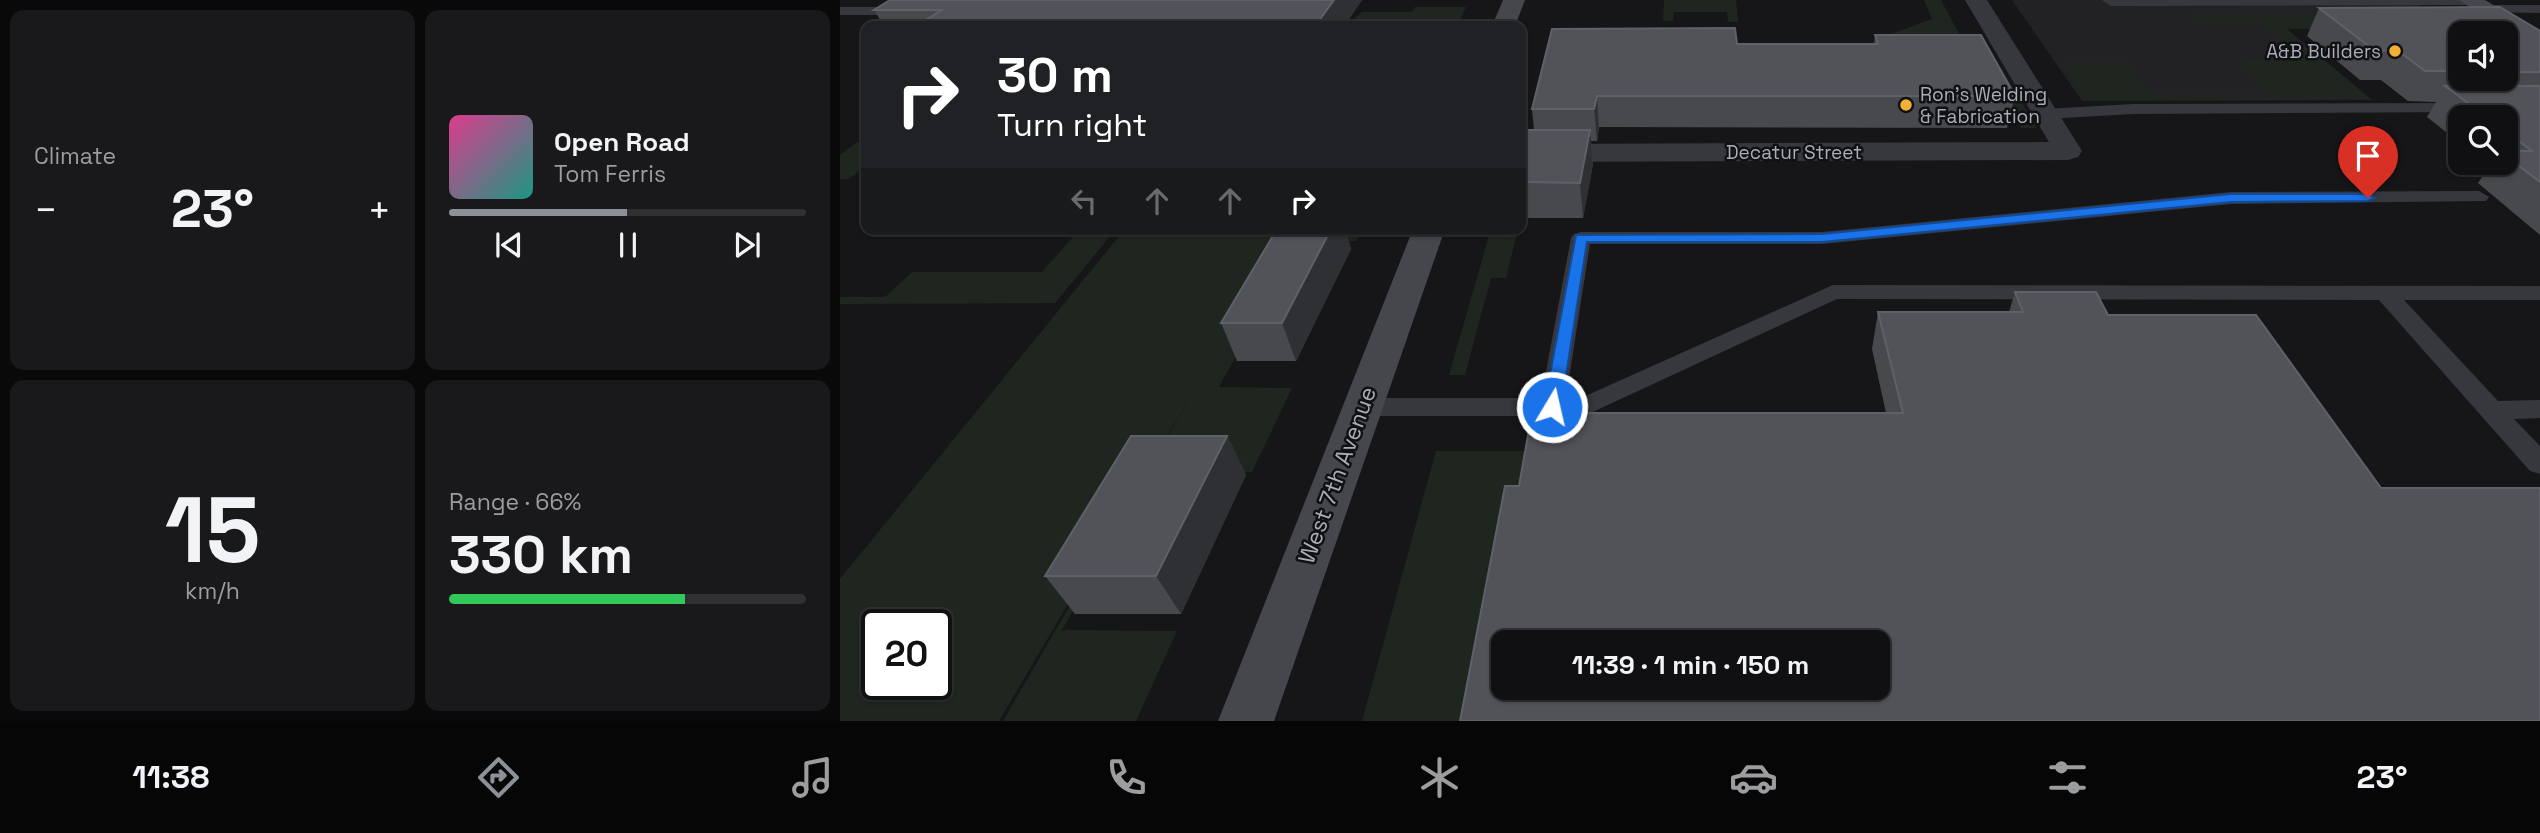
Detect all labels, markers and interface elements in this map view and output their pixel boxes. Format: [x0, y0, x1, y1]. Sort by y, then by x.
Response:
map controls [2448, 21, 2518, 175]
button: sound [2448, 21, 2518, 91]
place label: A&B Builders [2266, 39, 2381, 64]
marker: A&B Builders [2387, 43, 2403, 59]
text: 30 m [997, 44, 1113, 106]
icon: right [882, 49, 973, 140]
place label: Ron's Welding & Fabrication [1920, 82, 2047, 129]
marker: Ron's Welding & Fabrication [1898, 97, 1914, 113]
text: Turn right [997, 105, 1147, 145]
button: search [2448, 105, 2518, 175]
text: Open Road [554, 125, 690, 159]
pin [2338, 126, 2398, 198]
icon: arrive [2349, 137, 2387, 175]
street label: Decatur Street [1726, 140, 1862, 165]
text: Climate [34, 141, 116, 171]
text: Tom Ferris [554, 159, 666, 189]
text: 23° [171, 176, 254, 242]
icon: left [1065, 182, 1103, 220]
icon: ahead [1138, 182, 1176, 220]
icon: ahead [1211, 182, 1249, 220]
icon: right [1284, 182, 1322, 220]
text: − [34, 186, 58, 234]
text: + [367, 186, 391, 234]
icon: previous [490, 226, 528, 264]
icon: pause [609, 226, 647, 264]
icon: next [728, 226, 766, 264]
position arrow [1515, 370, 1589, 444]
street label: West 7th Avenue [1291, 382, 1383, 568]
text: 15 [165, 472, 260, 589]
text: Range · 66% [449, 487, 581, 517]
text: 330 km [449, 522, 633, 588]
text: km/h [185, 576, 240, 606]
speed limit sign: 20 [861, 609, 952, 700]
text: 11:39 · 1 min · 150 m [1572, 648, 1809, 682]
icon: directions [474, 753, 523, 802]
icon: music [788, 753, 837, 802]
icon: phone [1102, 753, 1151, 802]
icon: climate [1415, 753, 1464, 802]
icon: car [1729, 753, 1778, 802]
icon: filters [2043, 753, 2092, 802]
text: 11:38 [132, 757, 209, 797]
text: 23° [2357, 757, 2408, 797]

